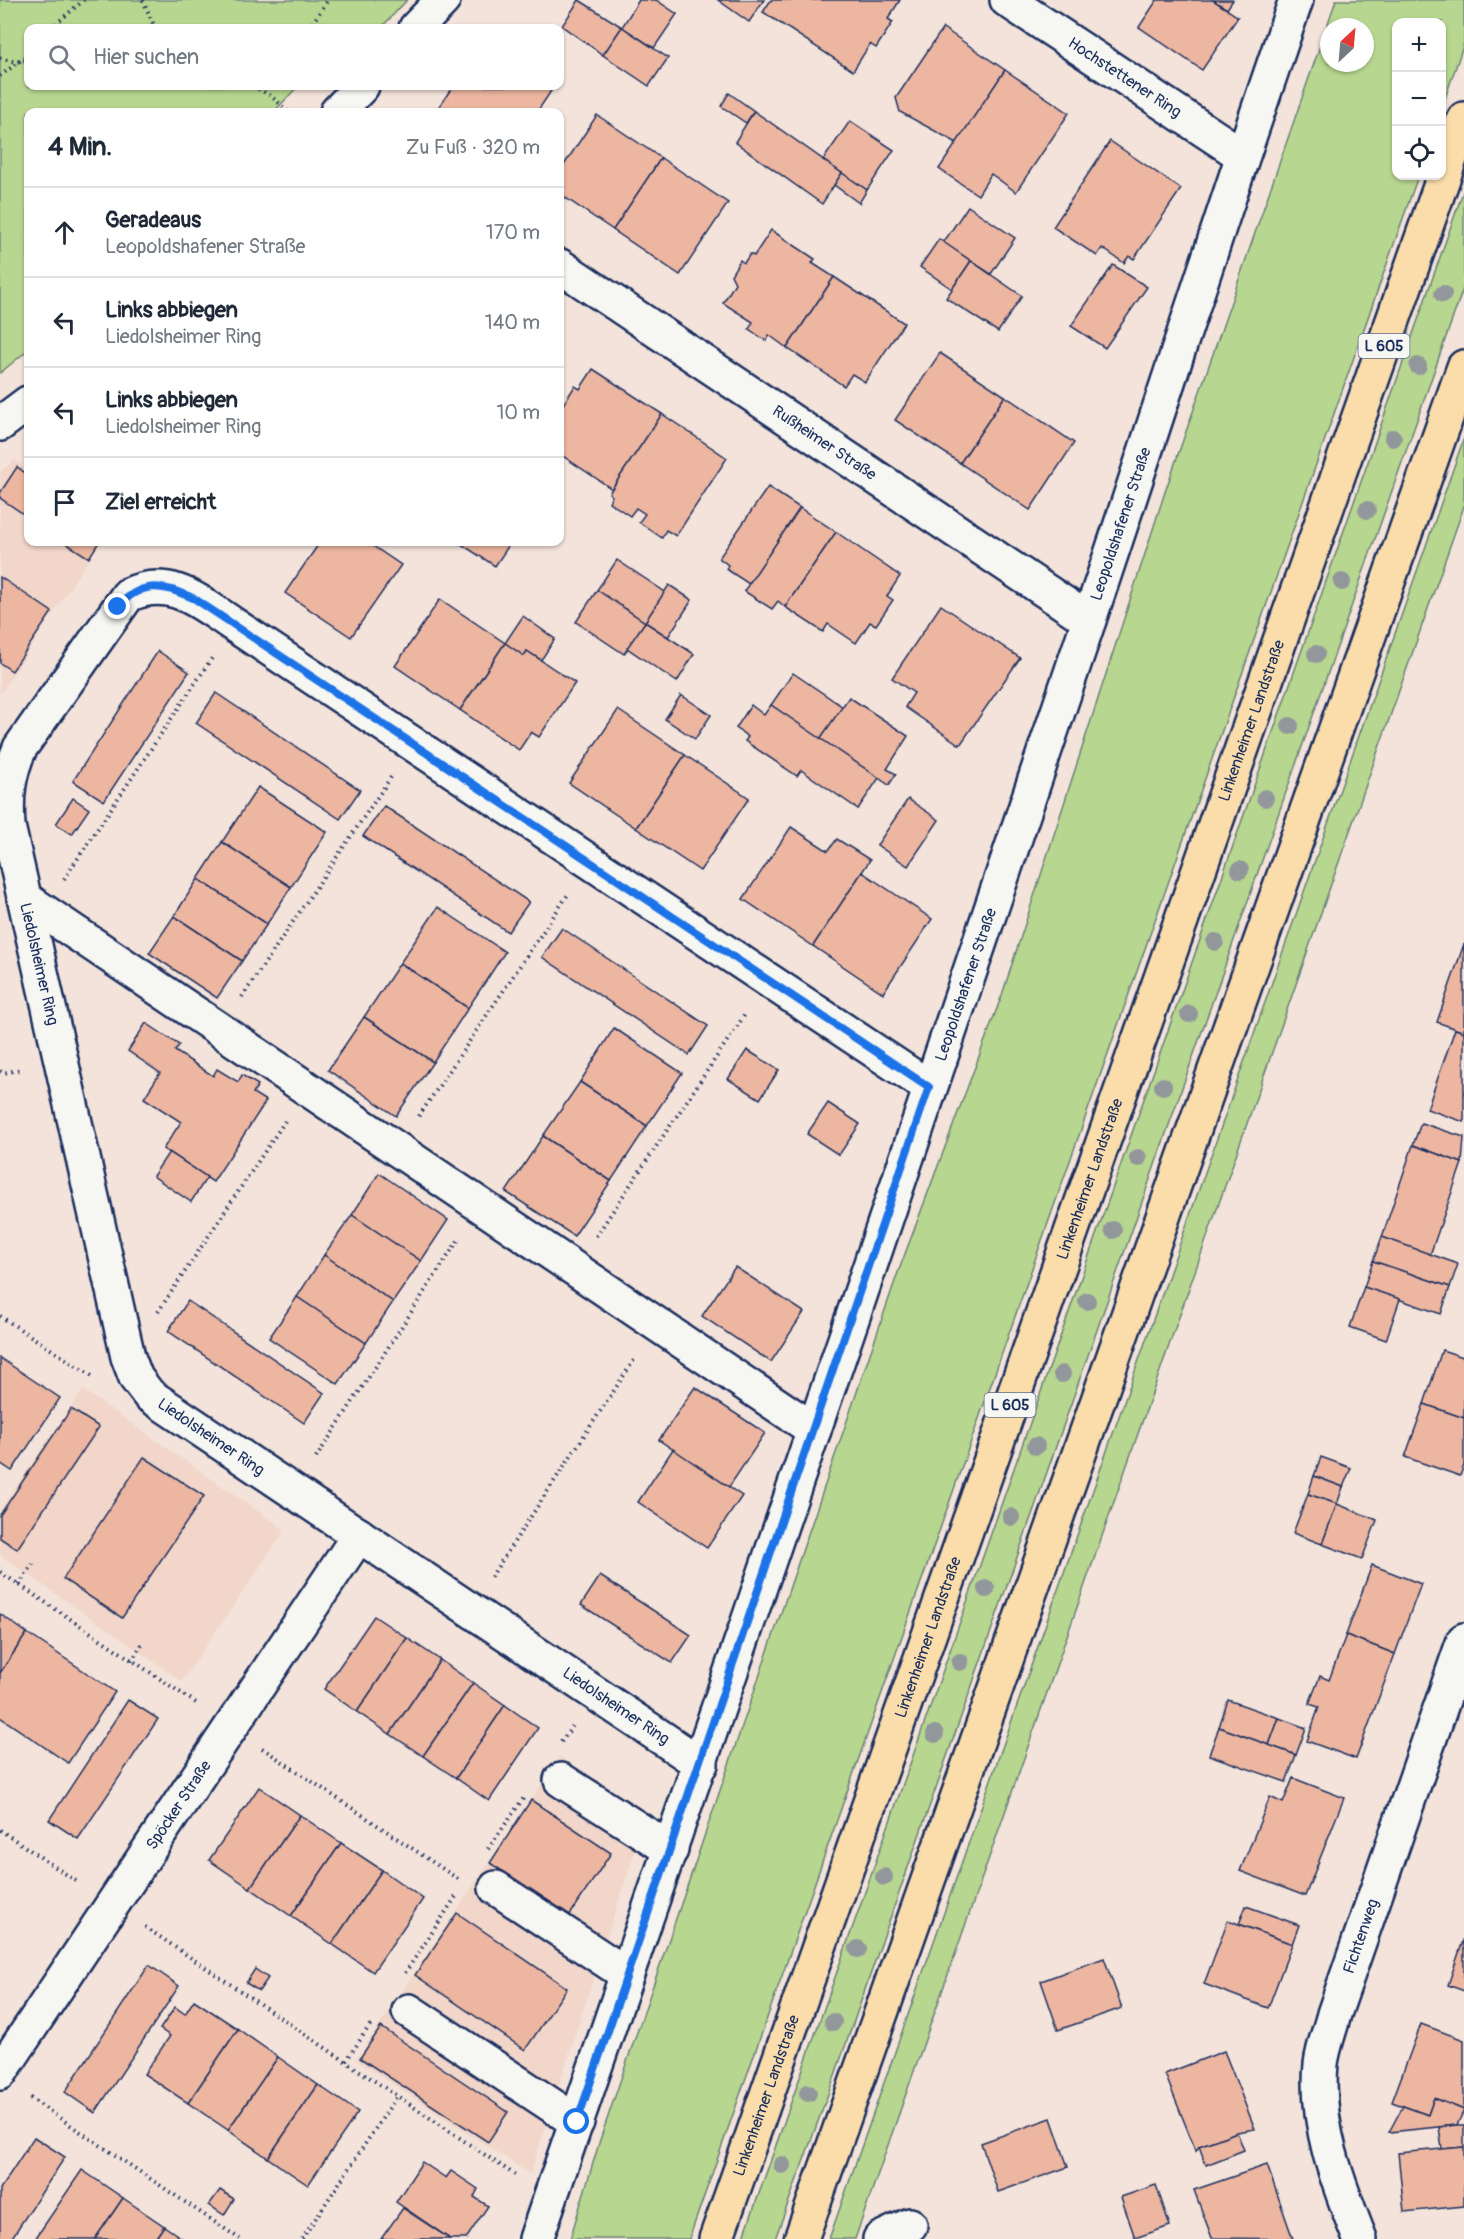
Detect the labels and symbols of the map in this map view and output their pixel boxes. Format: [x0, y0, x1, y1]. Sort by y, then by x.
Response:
north arrow [1320, 18, 1374, 72]
street label: Hochstettener Ring [1064, 33, 1185, 122]
road number: L 605 [1358, 334, 1410, 358]
street label: Rußheimer Straße [769, 401, 880, 485]
street label: Leopoldshafener Straße [1086, 445, 1156, 603]
route end [104, 593, 130, 619]
street label: Linkenheimer Landstraße [1214, 637, 1289, 804]
street label: Liedolsheimer Ring [15, 901, 63, 1027]
street label: Leopoldshafener Straße [931, 905, 1001, 1064]
street label: Linkenheimer Landstraße [1052, 1096, 1128, 1262]
road number: L 605 [984, 1393, 1036, 1417]
street label: Liedolsheimer Ring [154, 1394, 268, 1480]
street label: Linkenheimer Landstraße [891, 1554, 966, 1721]
street label: Liedolsheimer Ring [559, 1663, 673, 1749]
street label: Spöcker Straße [142, 1757, 216, 1854]
street label: Fichtenweg [1339, 1896, 1383, 1976]
street label: Linkenheimer Landstraße [729, 2012, 804, 2179]
route start [563, 2108, 589, 2134]

